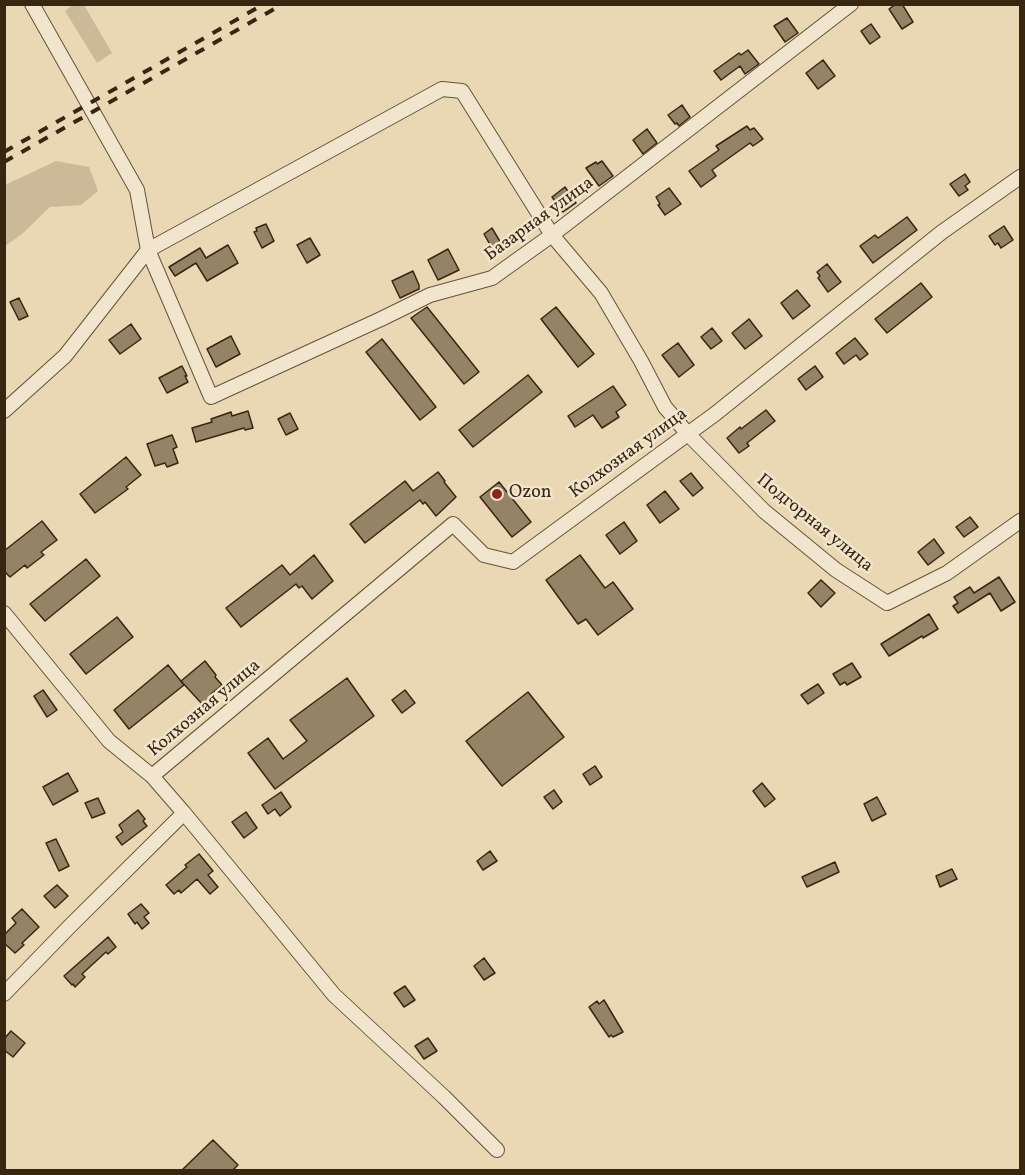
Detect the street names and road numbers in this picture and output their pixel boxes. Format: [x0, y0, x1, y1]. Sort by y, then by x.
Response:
street label: Базарная улица [481, 173, 599, 267]
street label: Колхозная улица [566, 404, 692, 504]
street label: Подгорная улица [751, 470, 877, 578]
street label: Колхозная улица [144, 656, 266, 762]

